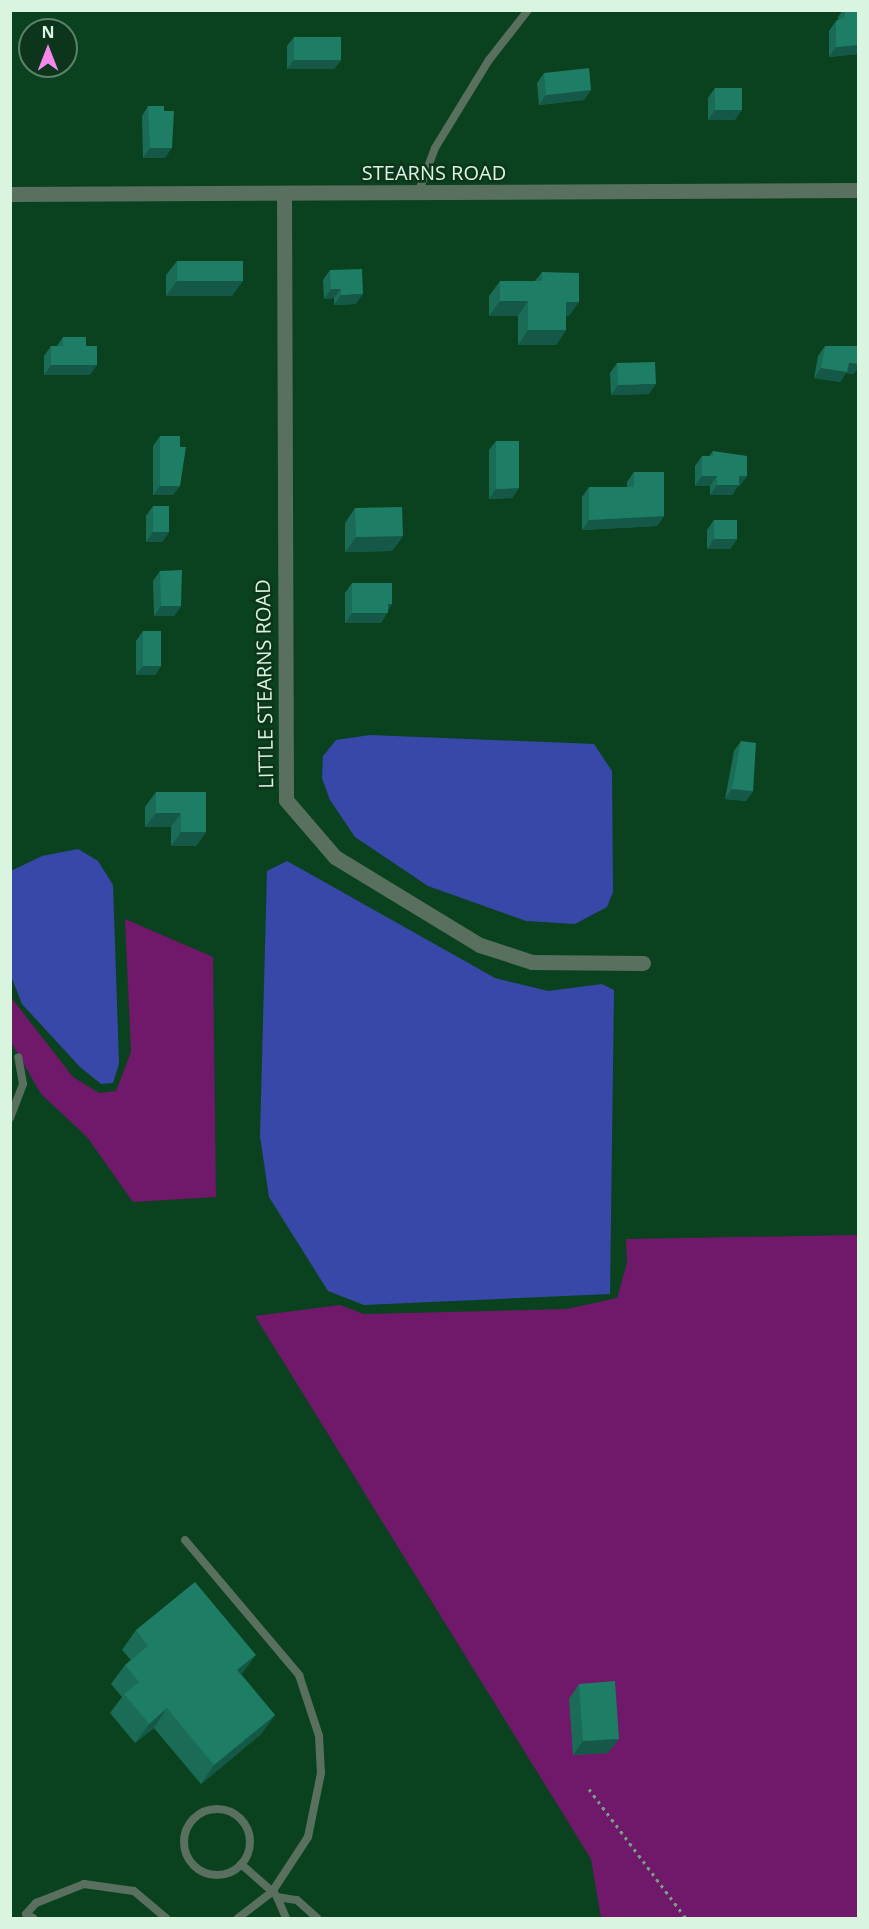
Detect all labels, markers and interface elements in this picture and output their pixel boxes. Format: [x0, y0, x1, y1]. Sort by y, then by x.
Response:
north arrow [18, 18, 78, 78]
text: N [41, 21, 55, 43]
street label: STEARNS ROAD [362, 160, 506, 184]
street label: LITTLE STEARNS ROAD [250, 579, 278, 789]

